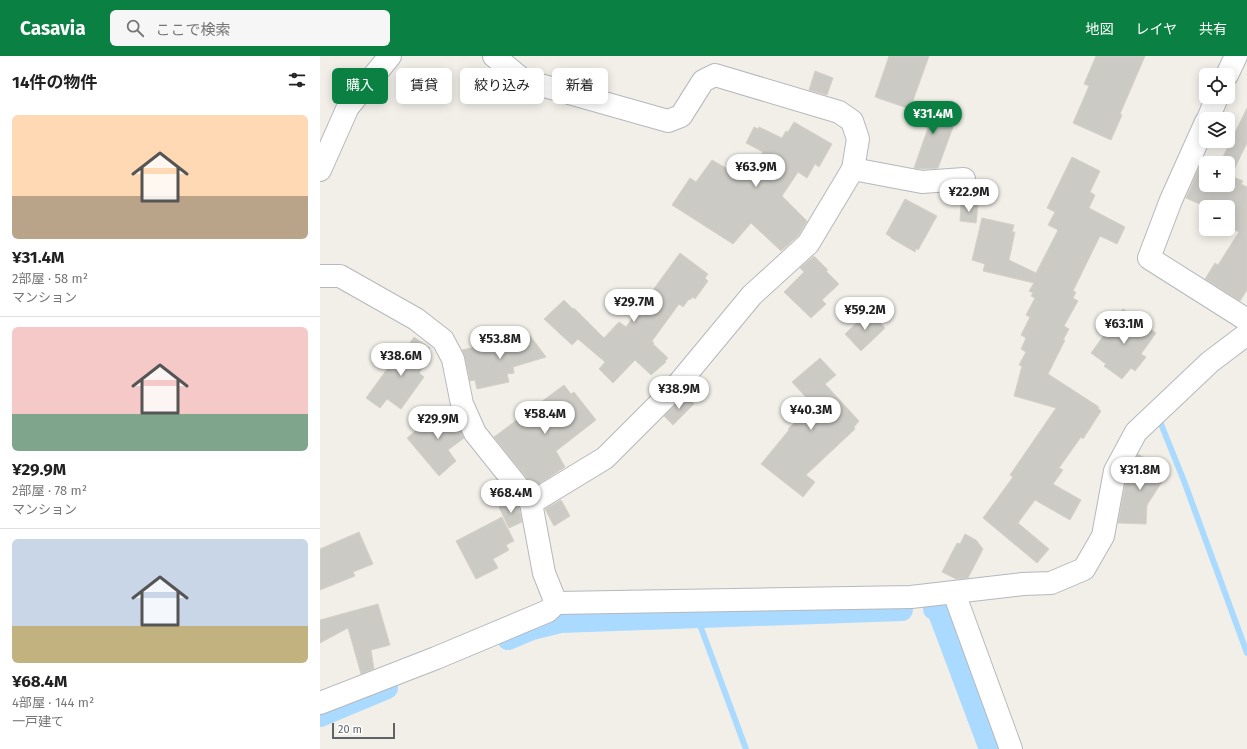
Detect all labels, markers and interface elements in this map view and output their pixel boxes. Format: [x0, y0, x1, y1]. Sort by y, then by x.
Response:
search box [110, 10, 390, 46]
text: Casavia [20, 17, 86, 40]
icon: search [124, 17, 146, 39]
text: ここで検索 [156, 21, 231, 39]
text: 地図 [1085, 21, 1113, 38]
text: レイヤ [1135, 21, 1177, 38]
text: 共有 [1199, 21, 1227, 38]
chip: 購入 [332, 68, 388, 104]
chip: 賃貸 [396, 68, 452, 104]
chip: 絞り込み [460, 68, 544, 104]
chip: 新着 [552, 68, 608, 104]
map controls [1199, 68, 1235, 236]
button: locate [1199, 68, 1235, 104]
icon: filters [286, 69, 308, 91]
text: 14件の物件 [12, 72, 98, 93]
pin: ¥31.4M [900, 101, 966, 135]
text: ¥31.4M [913, 106, 953, 121]
button: layers [1199, 112, 1235, 148]
icon: home [124, 141, 196, 213]
pin: ¥63.9M [723, 154, 789, 188]
button: + [1199, 156, 1235, 192]
text: ¥63.9M [735, 159, 777, 174]
pin: ¥22.9M [936, 179, 1002, 213]
text: ¥22.9M [949, 184, 989, 199]
button: − [1199, 200, 1235, 236]
text: ¥31.4M [12, 247, 64, 268]
text: 2部屋 · 58 m² [12, 271, 88, 286]
pin: ¥29.7M [601, 289, 667, 323]
text: マンション [12, 290, 77, 305]
text: ¥29.7M [614, 294, 654, 309]
pin: ¥59.2M [832, 297, 898, 331]
text: ¥59.2M [844, 302, 886, 317]
pin: ¥63.1M [1091, 311, 1157, 345]
text: ¥63.1M [1104, 316, 1144, 331]
pin: ¥53.8M [467, 326, 533, 360]
text: ¥53.8M [479, 331, 521, 346]
pin: ¥38.6M [368, 343, 434, 377]
text: ¥38.6M [380, 348, 422, 363]
icon: home [124, 353, 196, 425]
pin: ¥38.9M [646, 376, 712, 410]
text: ¥38.9M [658, 381, 700, 396]
pin: ¥40.3M [778, 397, 844, 431]
pin: ¥58.4M [512, 401, 578, 435]
text: ¥40.3M [790, 402, 832, 417]
pin: ¥29.9M [405, 406, 471, 440]
text: ¥58.4M [524, 406, 566, 421]
text: ¥29.9M [417, 411, 459, 426]
pin: ¥31.8M [1107, 457, 1173, 491]
text: ¥29.9M [12, 459, 66, 480]
text: ¥31.8M [1120, 462, 1160, 477]
pin: ¥68.4M [478, 480, 544, 514]
text: 2部屋 · 78 m² [12, 483, 87, 498]
text: ¥68.4M [490, 485, 532, 500]
text: マンション [12, 502, 77, 517]
icon: home [124, 565, 196, 637]
text: ¥68.4M [12, 671, 67, 692]
text: 4部屋 · 144 m² [12, 695, 94, 710]
text: 一戸建て [12, 714, 64, 729]
scale bar [332, 721, 395, 740]
text: 20 m [338, 723, 362, 736]

